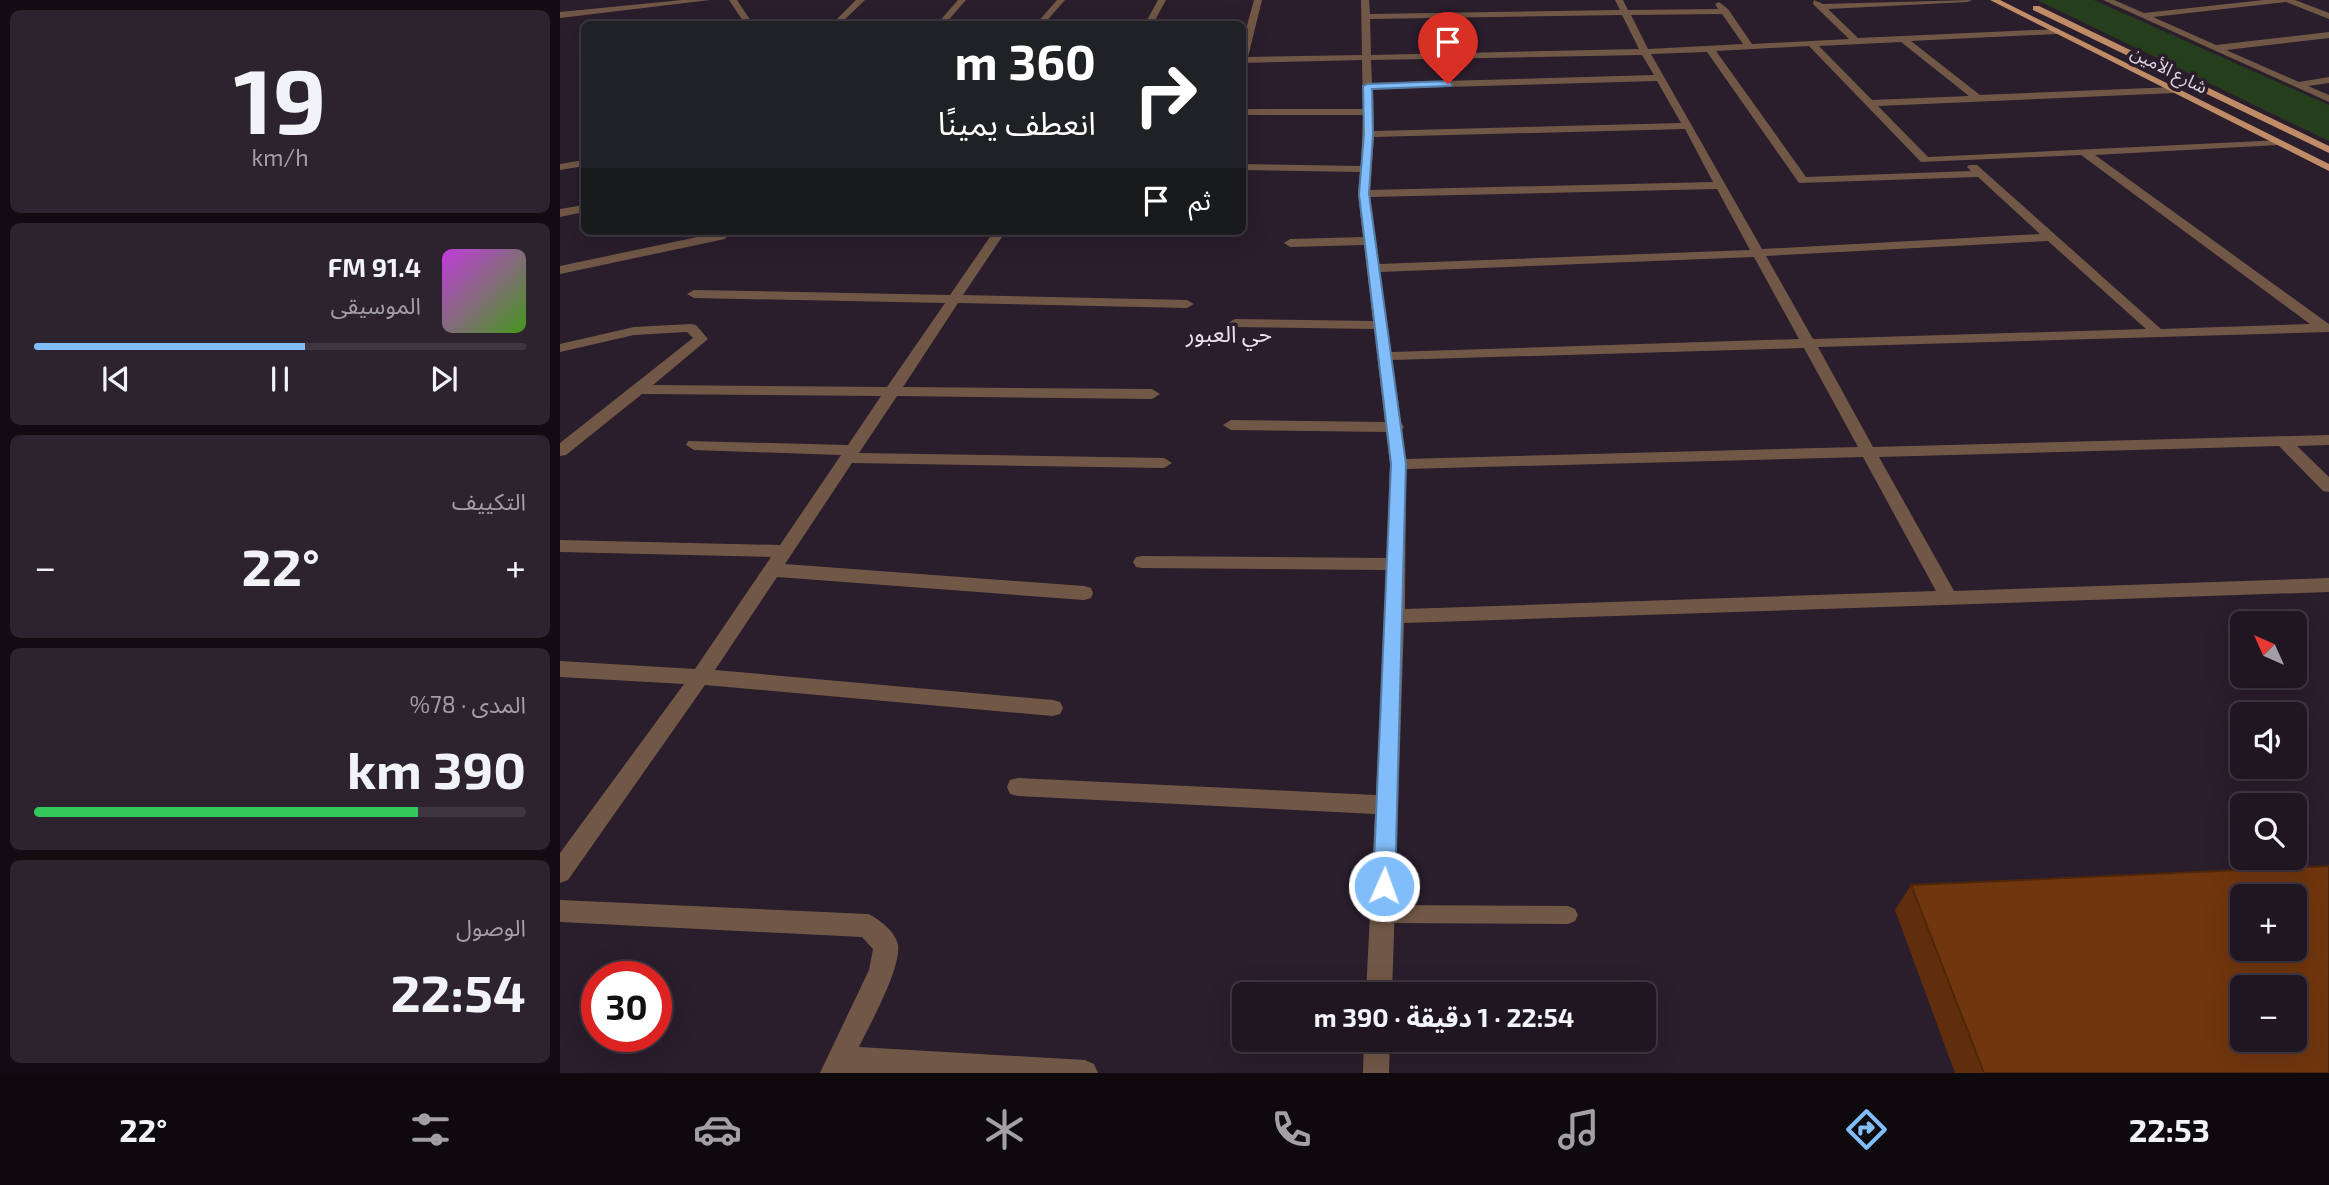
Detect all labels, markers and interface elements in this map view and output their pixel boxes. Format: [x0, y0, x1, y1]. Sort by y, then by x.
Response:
pin [1418, 12.0, 1478, 84]
icon: arrive [1429, 23, 1467, 61]
text: 360 m [955, 31, 1096, 90]
street label: شارع الأمين [2126, 40, 2212, 101]
text: 19 [234, 43, 327, 152]
icon: right [1120, 49, 1211, 140]
text: انعطف يمينًا [938, 103, 1096, 141]
text: km/h [251, 143, 309, 171]
icon: arrive [1137, 182, 1175, 220]
text: ثم [1189, 184, 1211, 215]
text: 91.4 FM [328, 251, 421, 282]
text: الموسيقى [330, 291, 421, 319]
district label: حي العبور [1185, 319, 1272, 351]
icon: previous [97, 360, 135, 398]
icon: pause [261, 360, 299, 398]
icon: next [425, 360, 463, 398]
text: التكييف [452, 487, 526, 515]
text: 22° [241, 534, 320, 596]
text: − [34, 543, 56, 589]
text: + [505, 543, 526, 589]
north arrow [2230, 611, 2306, 688]
map controls [2230, 611, 2307, 1052]
text: المدى · 78% [410, 690, 526, 718]
button: sound [2230, 702, 2307, 779]
text: 390 km [347, 737, 526, 799]
button: search [2230, 793, 2307, 870]
position arrow [1347, 849, 1421, 923]
button: + [2230, 884, 2307, 961]
text: الوصول [456, 913, 526, 941]
text: 22:54 [390, 960, 526, 1022]
speed limit sign: 30 [581, 961, 672, 1052]
button: − [2230, 975, 2307, 1052]
text: 22:54 · 1 دقيقة · 390 m [1314, 1001, 1574, 1032]
icon: filters [406, 1105, 455, 1154]
icon: car [693, 1105, 742, 1154]
icon: climate [980, 1105, 1029, 1154]
icon: phone [1267, 1105, 1316, 1154]
icon: music [1554, 1105, 1603, 1154]
icon: directions [1842, 1105, 1891, 1154]
text: 22° [119, 1110, 167, 1148]
text: 22:53 [2129, 1110, 2210, 1148]

